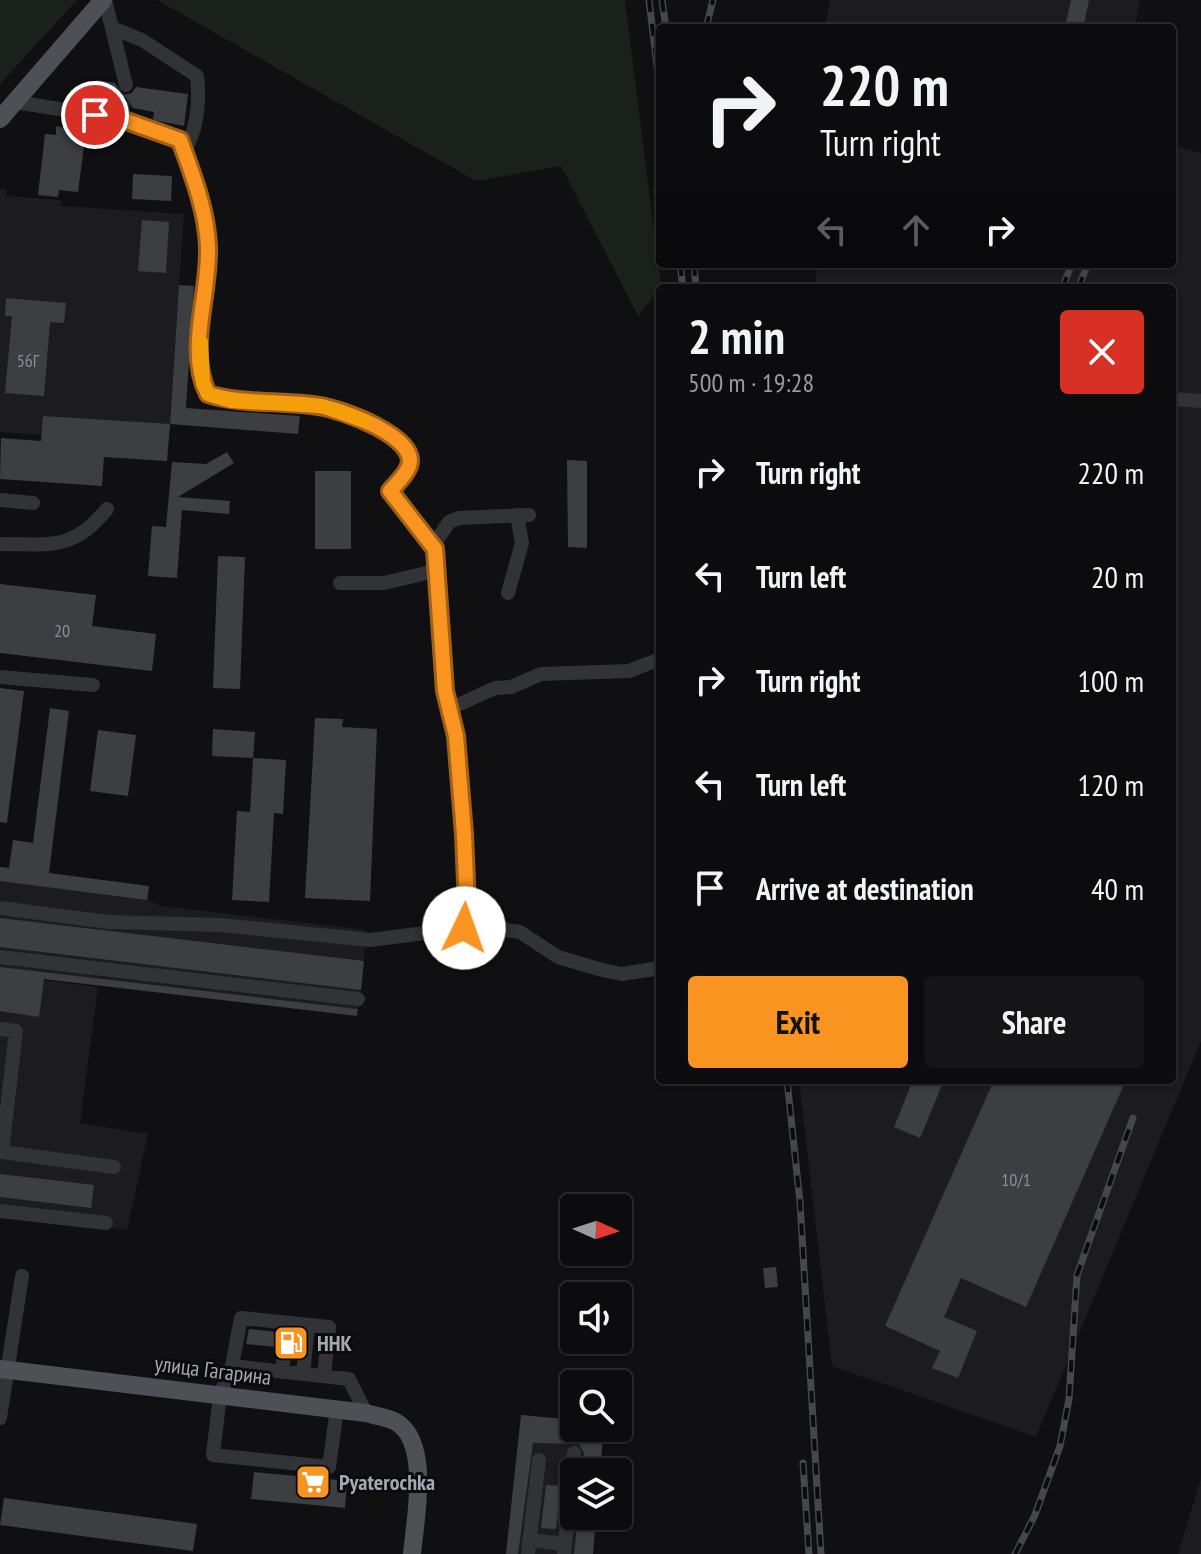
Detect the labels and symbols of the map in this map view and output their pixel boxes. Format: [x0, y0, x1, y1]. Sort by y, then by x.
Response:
pin [61, 81, 129, 149]
house number: 56Г [17, 349, 40, 372]
house number: 20 [54, 619, 70, 642]
position arrow [422, 886, 506, 970]
house number: 10/1 [1001, 1168, 1031, 1191]
north arrow [560, 1194, 632, 1266]
fuel station icon: ННК [272, 1324, 310, 1362]
place label: ННК [317, 1329, 352, 1357]
street label: улица Гагарина [153, 1349, 273, 1391]
supermarket icon: Pyaterochka [294, 1463, 332, 1501]
place label: Pyaterochka [339, 1468, 435, 1496]

